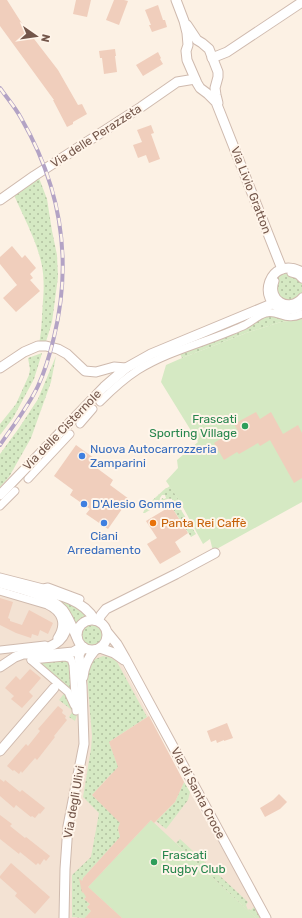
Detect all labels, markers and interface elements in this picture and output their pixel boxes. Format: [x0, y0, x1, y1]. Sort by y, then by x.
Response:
north arrow [16, 16, 56, 56]
text: N [38, 33, 52, 44]
street label: Via delle Perazzeta [48, 101, 144, 171]
street label: Via Livio Gratton [228, 145, 274, 235]
street label: Via delle Cisternole [20, 387, 104, 473]
place label: Frascati Sporting Village [149, 412, 237, 440]
marker: Frascati Sporting Village [240, 421, 250, 431]
place label: Nuova Autocarrozzeria Zamparini [90, 442, 217, 470]
marker: Nuova Autocarrozzeria Zamparini [77, 451, 87, 461]
place label: D'Alesio Gomme [92, 497, 182, 511]
marker: D'Alesio Gomme [79, 499, 89, 509]
place label: Panta Rei Caffè [161, 516, 247, 530]
marker: Ciani Arredamento [99, 518, 109, 528]
marker: Panta Rei Caffè [148, 518, 158, 528]
place label: Ciani Arredamento [67, 529, 141, 557]
street label: Via di Santa Croce [168, 745, 228, 841]
street label: Via degli Ulivi [61, 764, 87, 840]
place label: Frascati Rugby Club [162, 848, 226, 876]
marker: Frascati Rugby Club [149, 857, 159, 867]

